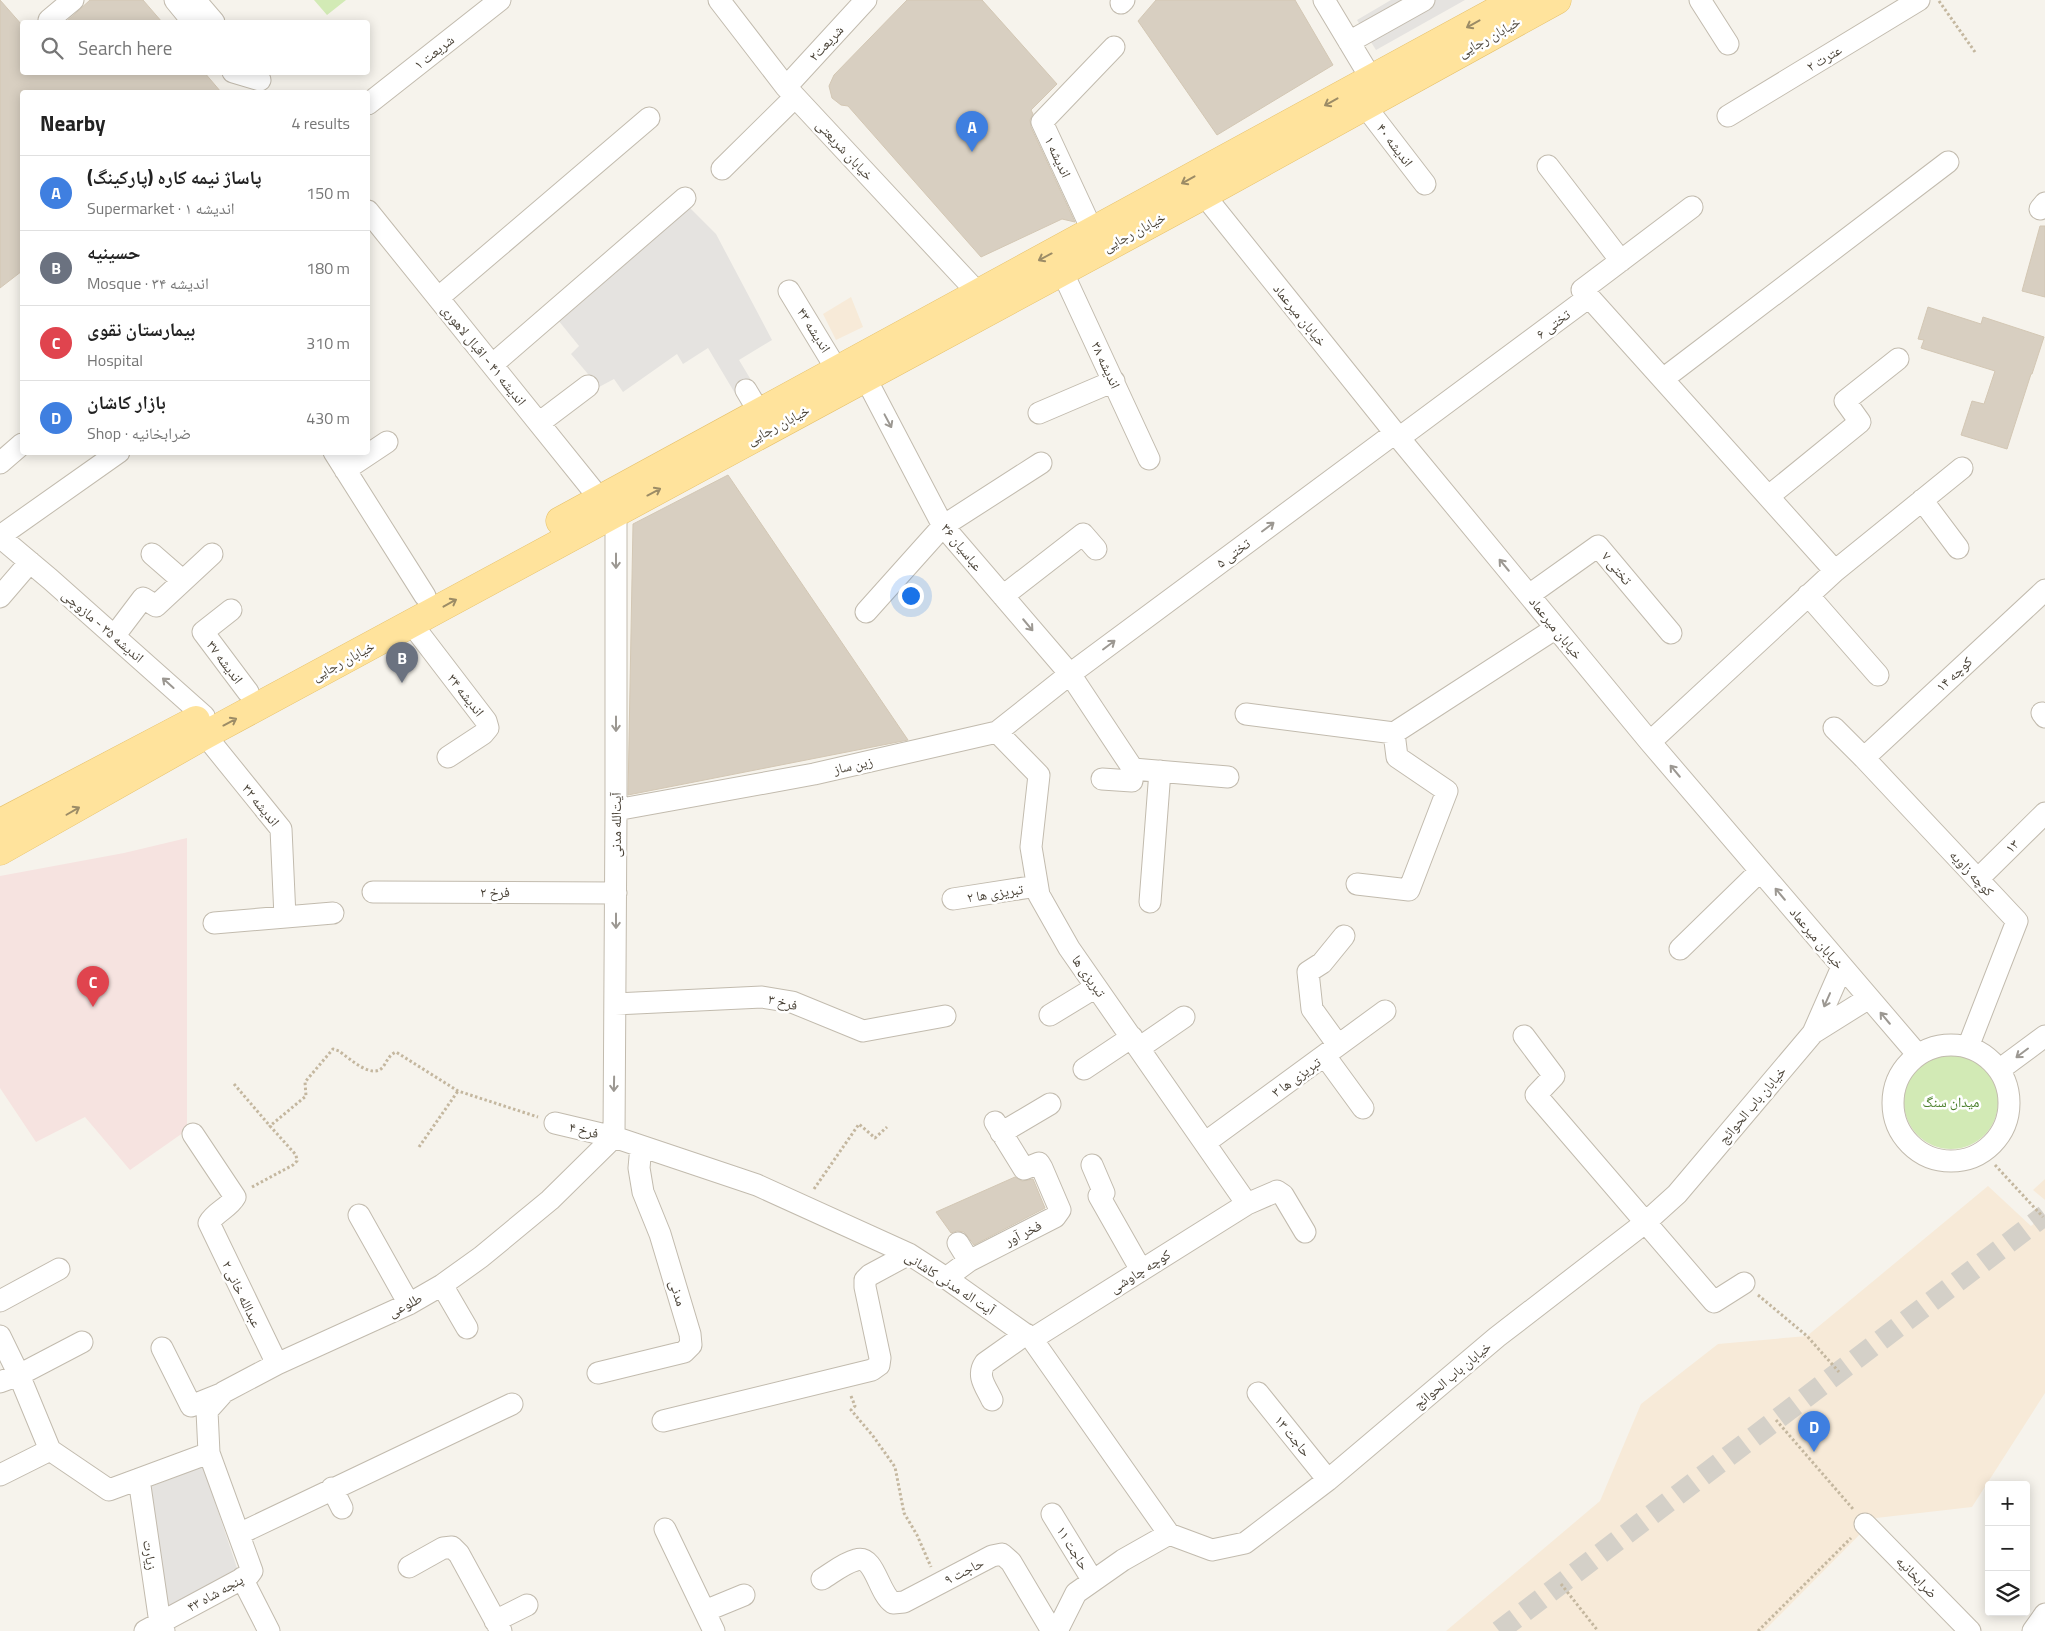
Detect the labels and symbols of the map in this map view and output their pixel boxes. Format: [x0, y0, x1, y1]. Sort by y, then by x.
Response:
street label: خیابان رجایی [1454, 11, 1524, 62]
one-way arrow [1467, 19, 1481, 29]
street label: شریعت۲ [803, 20, 848, 66]
street label: شریعت ۱ [409, 29, 458, 74]
street label: عترت ۲ [1802, 39, 1845, 76]
one-way arrow [1324, 98, 1339, 107]
pin: A [956, 111, 988, 152]
street label: خیابان شریعتی [812, 115, 879, 185]
street label: اندیشه ۴۰ [1372, 118, 1419, 171]
street label: اندیشه ۱ [1040, 133, 1077, 181]
one-way arrow [1181, 175, 1196, 185]
street label: خیابان رجایی [1099, 206, 1169, 257]
one-way arrow [1038, 252, 1053, 262]
street label: خیابان میرعماد [1268, 279, 1332, 351]
street label: اندیشه ۴۱ - اقبال لاهوری [437, 299, 532, 410]
street label: اندیشه ۴۳ [792, 303, 837, 356]
street label: تختی ۶ [1531, 304, 1574, 343]
street label: اندیشه ۳۸ [1086, 338, 1127, 392]
street label: خیابان رجایی [743, 399, 813, 450]
one-way arrow [883, 413, 893, 428]
one-way arrow [646, 487, 661, 496]
street label: عباسیان ۳۶ [936, 518, 988, 575]
one-way arrow [1261, 522, 1274, 533]
street label: تختی ۵ [1211, 533, 1254, 572]
street label: تختی ۷ [1597, 546, 1638, 589]
one-way arrow [611, 553, 621, 569]
one-way arrow [1498, 558, 1510, 571]
your location [898, 583, 924, 609]
street label: اندیشه ۳۵ - مازوچی [58, 584, 149, 667]
street label: خیابان میرعماد [1524, 592, 1588, 664]
one-way arrow [442, 598, 457, 608]
one-way arrow [1023, 619, 1034, 632]
street label: اندیشه ۳۷ [202, 635, 249, 688]
street label: خیابان رجایی [308, 635, 378, 686]
one-way arrow [1102, 640, 1116, 650]
pin: B [386, 642, 418, 683]
street label: کوچه ۱۴ [1931, 651, 1977, 696]
street label: اندیشه ۳۴ [443, 669, 490, 721]
one-way arrow [162, 677, 175, 689]
one-way arrow [611, 716, 621, 732]
one-way arrow [222, 717, 237, 726]
street label: زین ساز [830, 750, 875, 779]
one-way arrow [1669, 764, 1680, 777]
street label: اندیشه ۳۲ [238, 779, 285, 831]
street label: آیت‌الله مدنی [605, 792, 626, 858]
one-way arrow [66, 806, 81, 816]
street label: ۱۳ [2000, 834, 2024, 858]
street label: کوچه زاویه [1945, 845, 2000, 901]
street label: تبریزی ها ۲ [965, 878, 1025, 907]
street label: فرخ ۲ [480, 881, 510, 902]
one-way arrow [1774, 888, 1786, 901]
street label: خیابان میرعماد [1785, 902, 1850, 973]
one-way arrow [611, 913, 621, 929]
street label: تبریزی ها [1067, 950, 1112, 1001]
pin: C [77, 966, 109, 1007]
street label: فرخ ۳ [766, 988, 800, 1015]
one-way arrow [1822, 992, 1832, 1007]
one-way arrow [1880, 1012, 1891, 1025]
one-way arrow [2016, 1047, 2029, 1058]
street label: تبریزی ها ۳ [1267, 1051, 1325, 1102]
street label: خیابان باب الحوائج [1713, 1061, 1791, 1148]
one-way arrow [609, 1076, 619, 1092]
park label: میدان سنگ [1923, 1091, 1979, 1112]
street label: فرخ ۴ [567, 1116, 601, 1143]
street label: فخر آور [1000, 1214, 1045, 1251]
street label: کوچه چاوشی [1105, 1243, 1175, 1298]
street label: آیت اله مدنی کاشانی [901, 1246, 1000, 1320]
street label: عبدالله خانی ۲ [217, 1257, 268, 1331]
street label: مدنی [665, 1277, 692, 1309]
street label: طلوعی [384, 1287, 426, 1322]
street label: خیابان باب الحوائج [1408, 1336, 1495, 1414]
street label: حاجت ۱۳ [1270, 1410, 1317, 1461]
pin: D [1798, 1411, 1830, 1452]
street label: حاجت ۱۱ [1052, 1522, 1095, 1574]
street label: زیارت [138, 1539, 163, 1571]
street label: ضرابخانیه [1892, 1551, 1943, 1603]
street label: حاجت ۹ [940, 1552, 987, 1589]
street label: پنجه شاه ۴۳ [183, 1568, 247, 1617]

